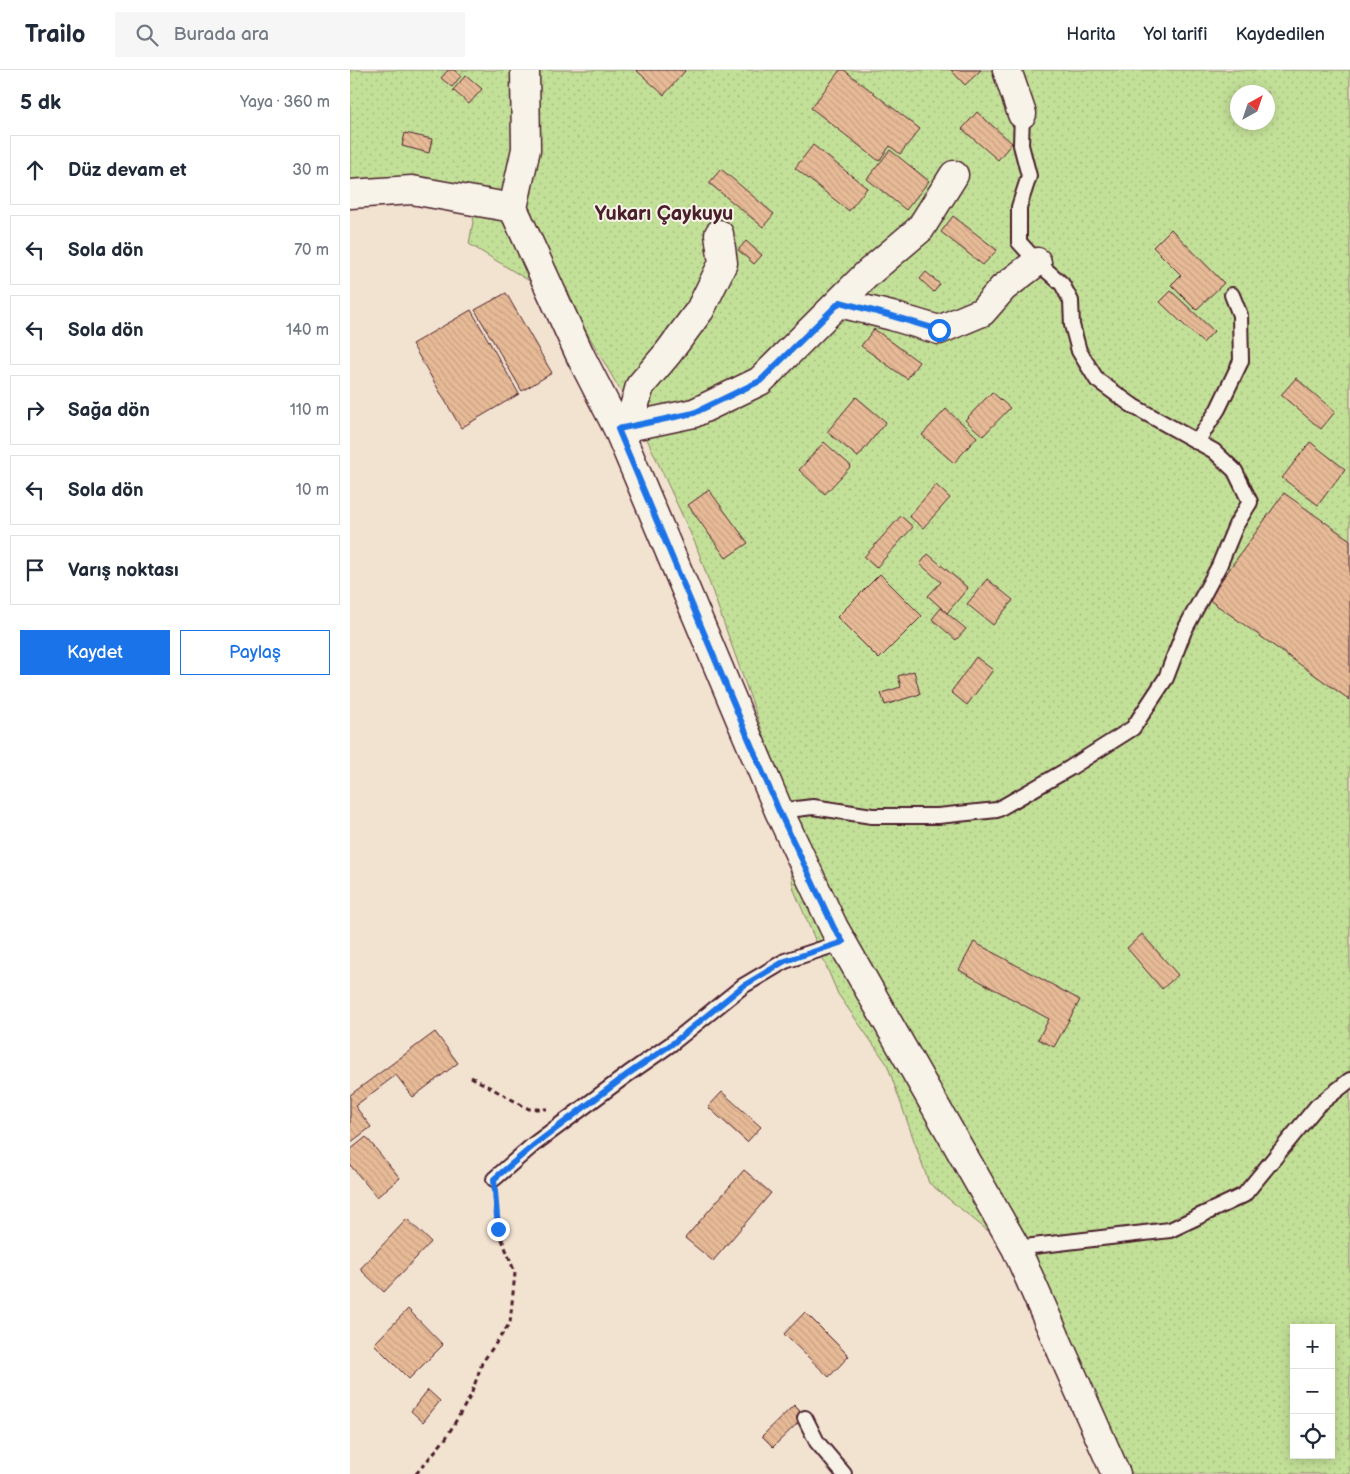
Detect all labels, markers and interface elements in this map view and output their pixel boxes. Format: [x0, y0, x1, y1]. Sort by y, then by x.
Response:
search box [115, 12, 465, 57]
text: Trailo [25, 20, 85, 49]
icon: search [133, 21, 161, 49]
text: Burada ara [173, 23, 269, 46]
text: Harita [1066, 24, 1116, 45]
text: Yol tarifi [1144, 24, 1207, 45]
text: Kaydedilen [1235, 24, 1325, 45]
north arrow [1230, 85, 1275, 130]
text: 5 dk [20, 90, 61, 115]
text: Yaya · 360 m [240, 93, 330, 112]
icon: ahead [21, 156, 49, 184]
text: Düz devam et [68, 159, 187, 182]
text: 30 m [292, 161, 329, 180]
district label: Yukarı Çaykuyu [595, 202, 733, 226]
icon: left [21, 236, 49, 264]
text: Sola dön [68, 239, 144, 262]
text: 70 m [294, 241, 329, 260]
icon: left [21, 316, 49, 344]
text: Sola dön [68, 319, 144, 342]
route start [928, 319, 951, 342]
text: 140 m [286, 321, 329, 340]
icon: right [21, 396, 49, 424]
text: Sağa dön [68, 399, 150, 422]
text: 110 m [290, 401, 329, 420]
icon: left [21, 476, 49, 504]
text: Sola dön [68, 479, 144, 502]
text: 10 m [296, 481, 329, 500]
icon: arrive [21, 556, 49, 584]
text: Varış noktası [68, 559, 179, 582]
button: Kaydet [20, 630, 170, 675]
button: Paylaş [180, 630, 330, 675]
route end [487, 1218, 510, 1241]
map controls [1290, 1324, 1335, 1459]
button: + [1290, 1324, 1335, 1369]
button: − [1290, 1369, 1335, 1414]
button: locate [1290, 1414, 1335, 1459]

